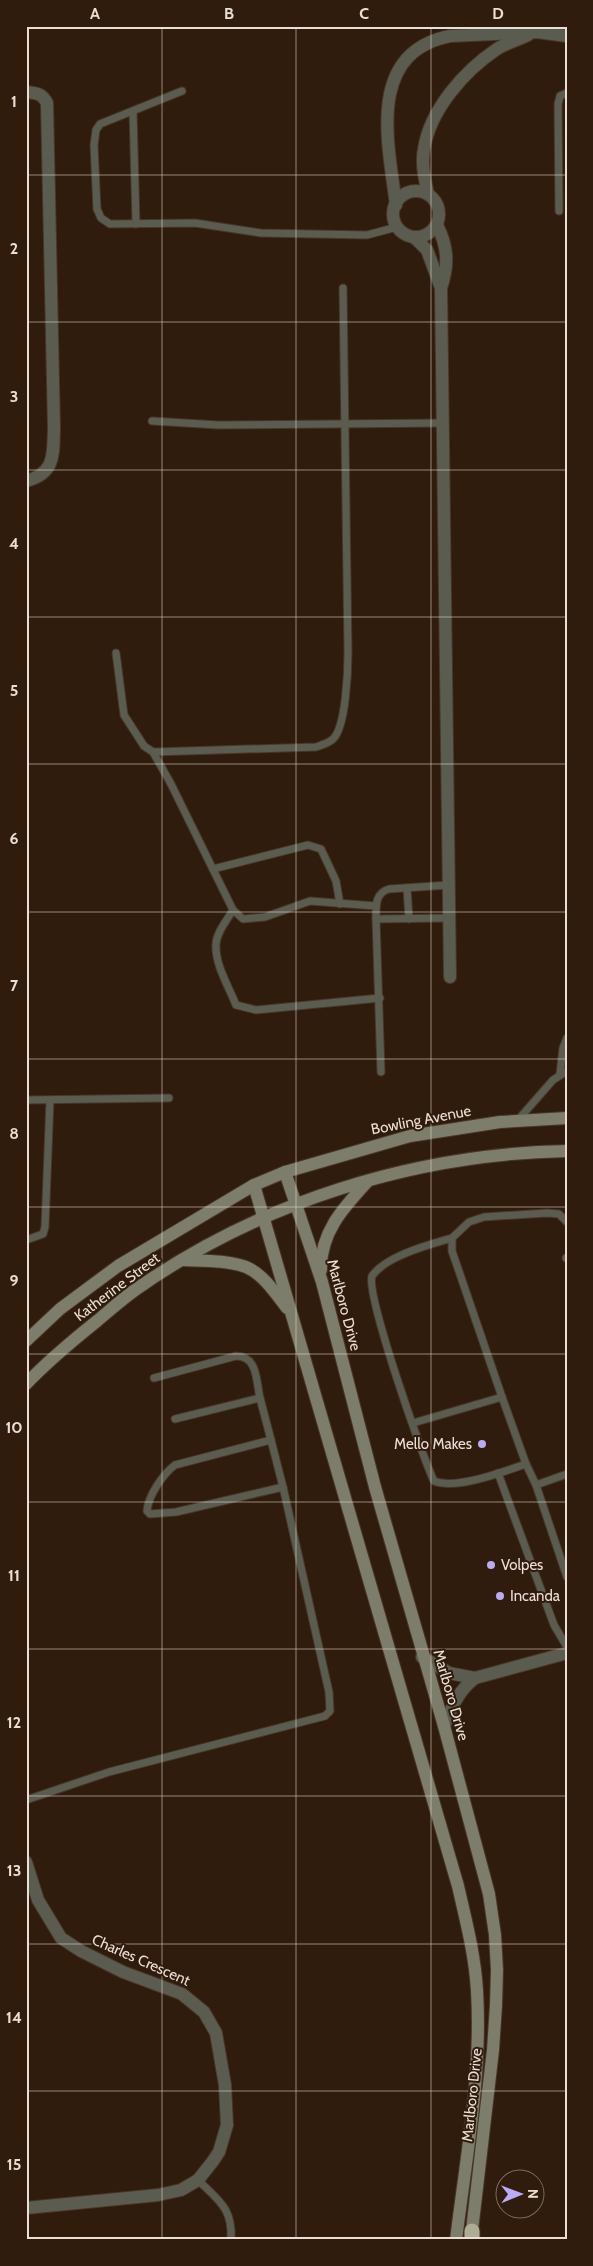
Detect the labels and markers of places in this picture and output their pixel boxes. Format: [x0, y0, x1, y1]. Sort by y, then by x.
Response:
place label: Mello Makes [394, 1435, 472, 1453]
marker: Mello Makes [476, 1438, 488, 1450]
place label: Volpes [501, 1556, 543, 1574]
marker: Volpes [485, 1559, 497, 1571]
place label: Incanda [510, 1587, 561, 1605]
marker: Incanda [494, 1590, 506, 1602]

